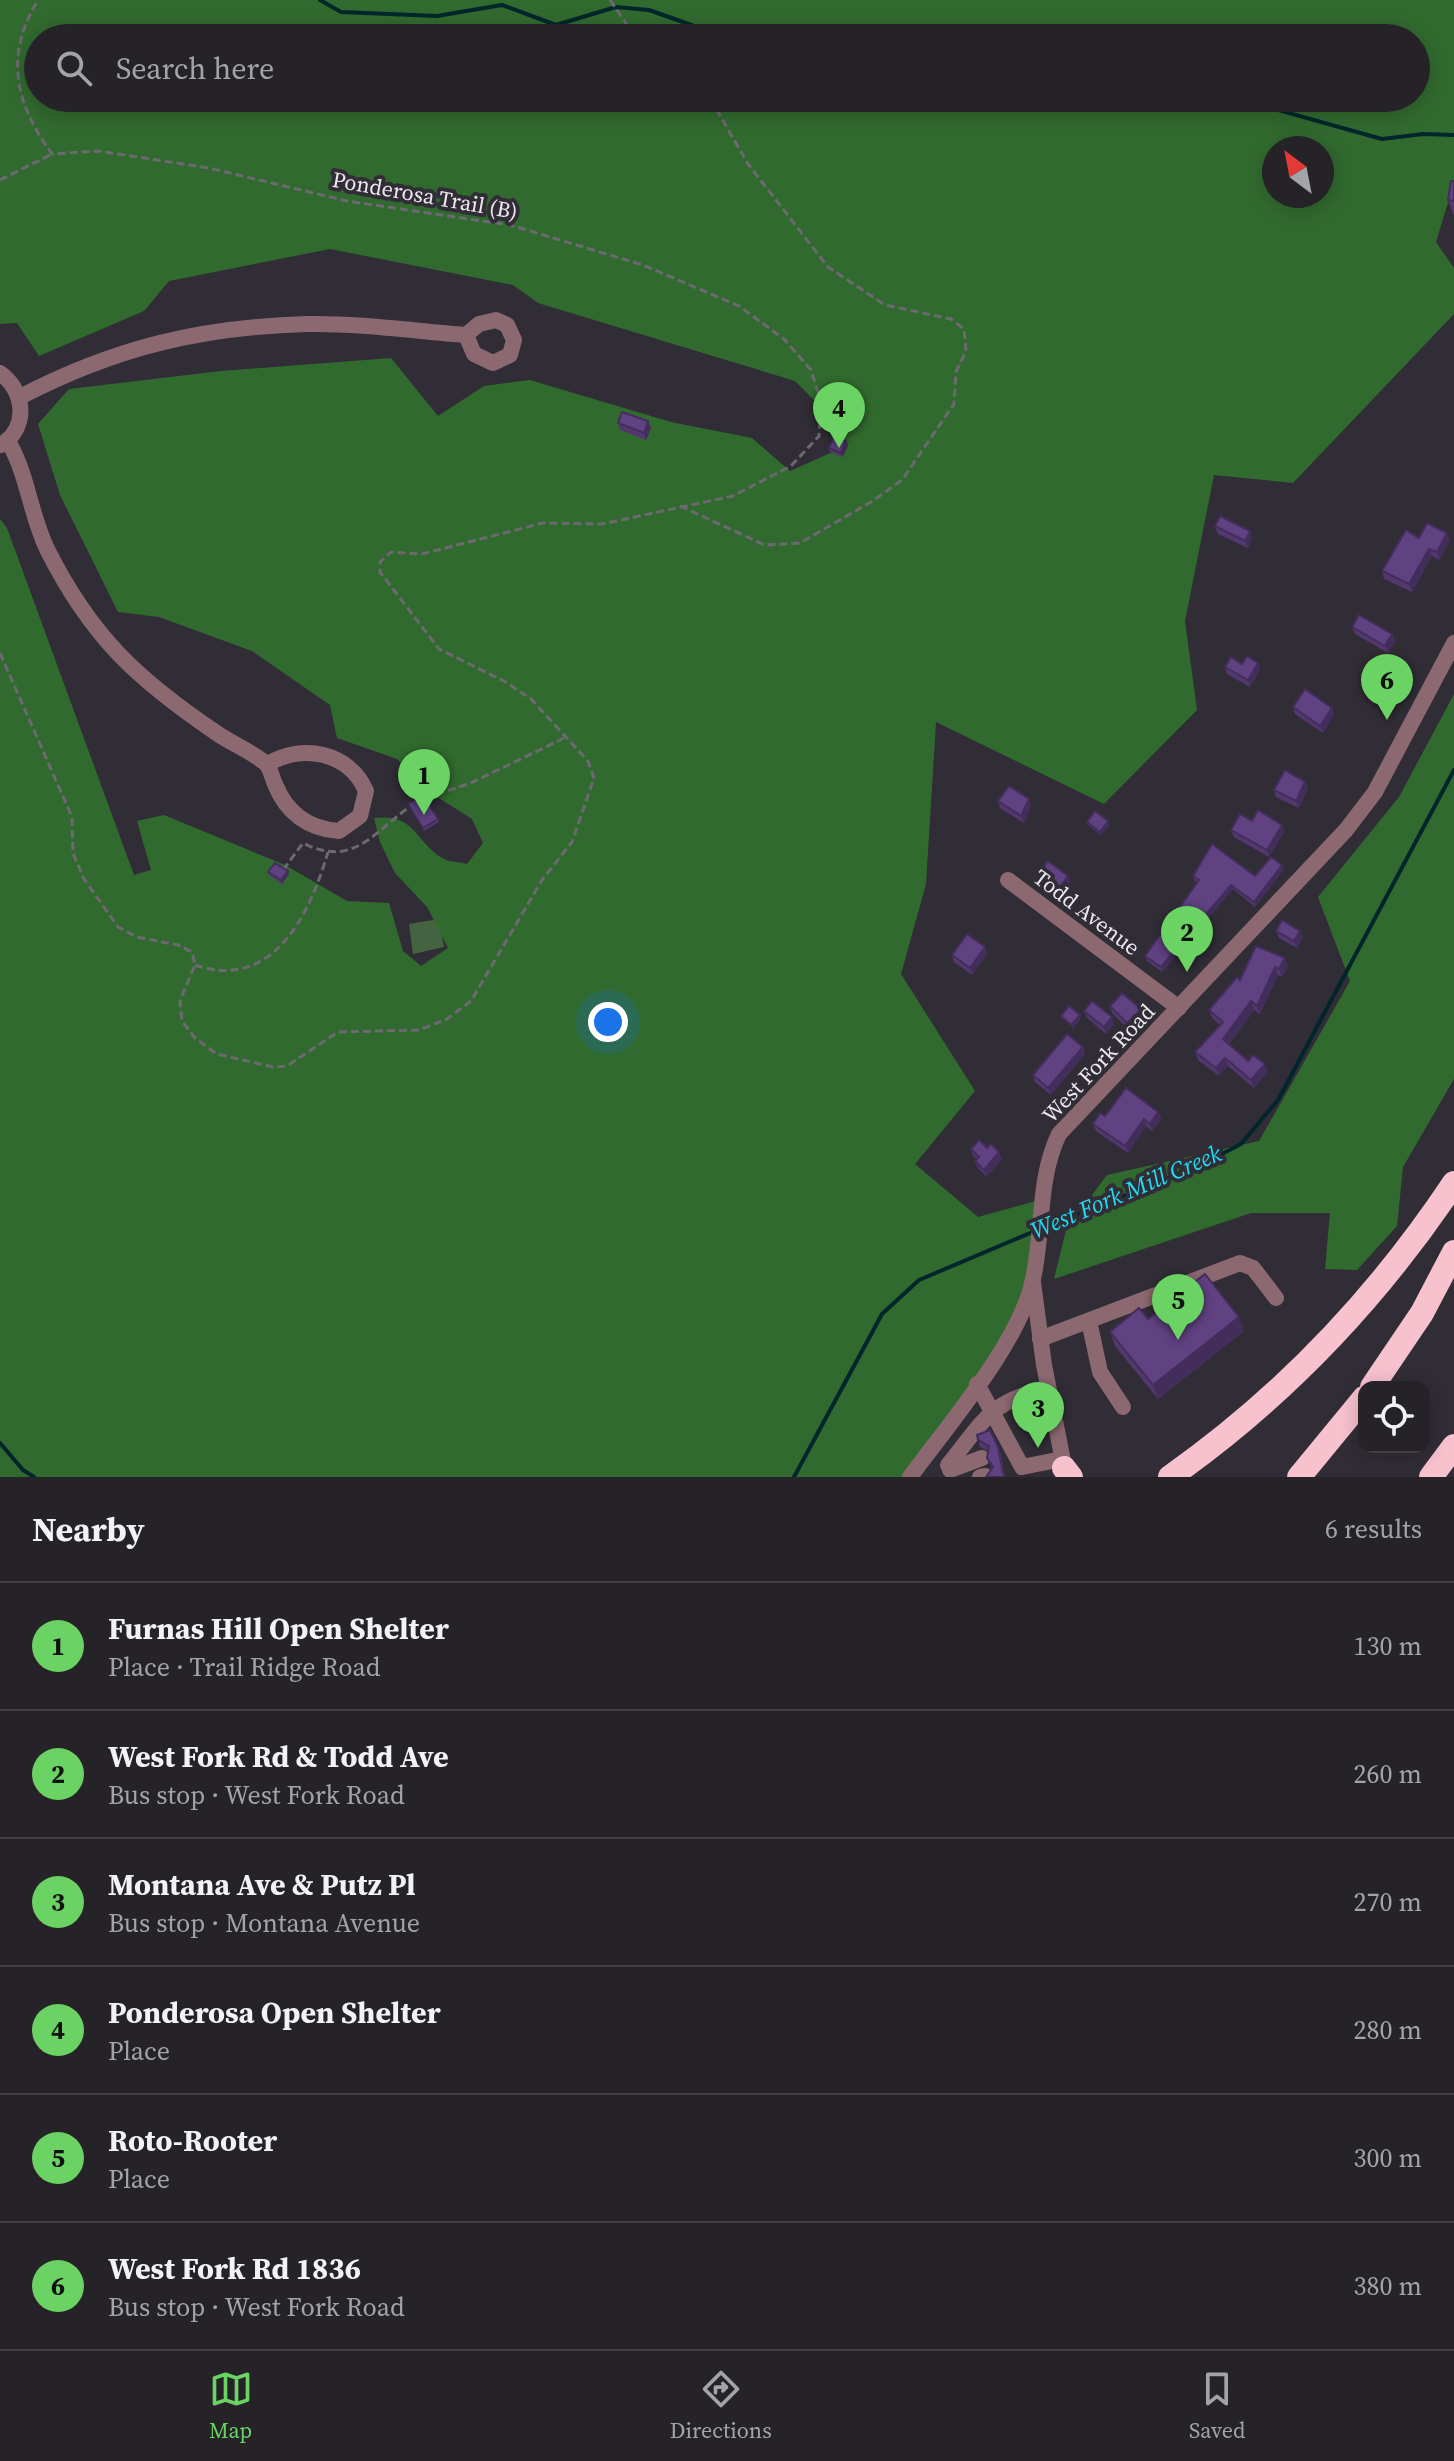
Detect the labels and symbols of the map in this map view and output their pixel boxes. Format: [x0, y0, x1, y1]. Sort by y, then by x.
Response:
north arrow [1262, 136, 1334, 208]
street label: Ponderosa Trail (B) [330, 164, 520, 226]
pin: 4 [813, 382, 865, 448]
pin: 6 [1361, 654, 1413, 720]
pin: 1 [398, 749, 450, 815]
street label: Todd Avenue [1028, 862, 1146, 962]
pin: 2 [1161, 906, 1213, 972]
street label: West Fork Road [1035, 997, 1161, 1129]
your location [588, 1002, 628, 1042]
water label: West Fork Mill Creek [1025, 1136, 1227, 1247]
pin: 5 [1152, 1274, 1204, 1340]
pin: 3 [1012, 1382, 1064, 1448]

